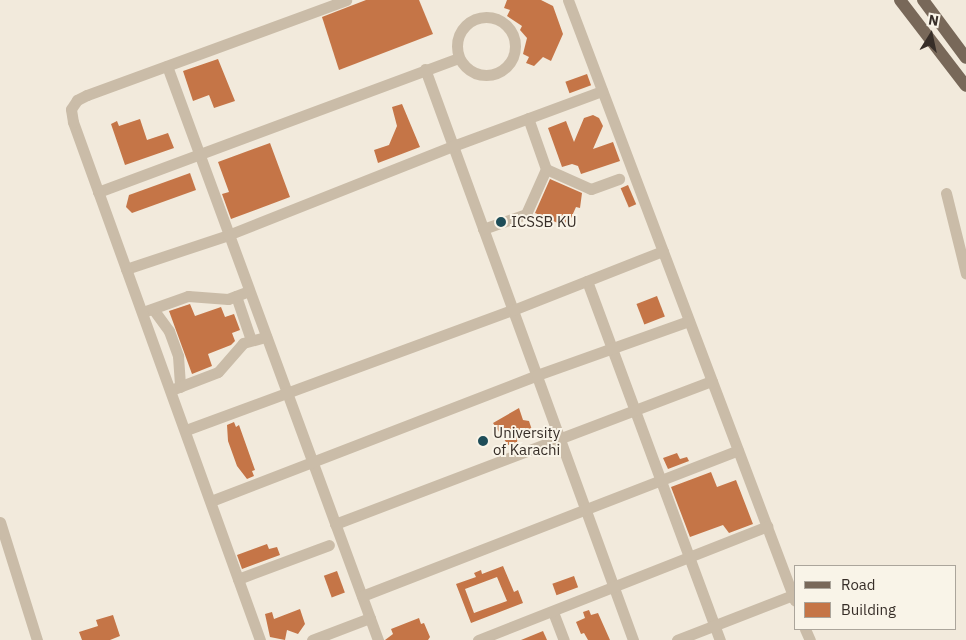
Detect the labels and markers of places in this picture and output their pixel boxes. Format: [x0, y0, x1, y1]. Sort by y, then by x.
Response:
place label: ICSSB KU [511, 213, 577, 231]
marker: ICSSB KU [495, 216, 507, 228]
place label: University of Karachi [493, 423, 560, 458]
marker: University of Karachi [477, 435, 489, 447]

